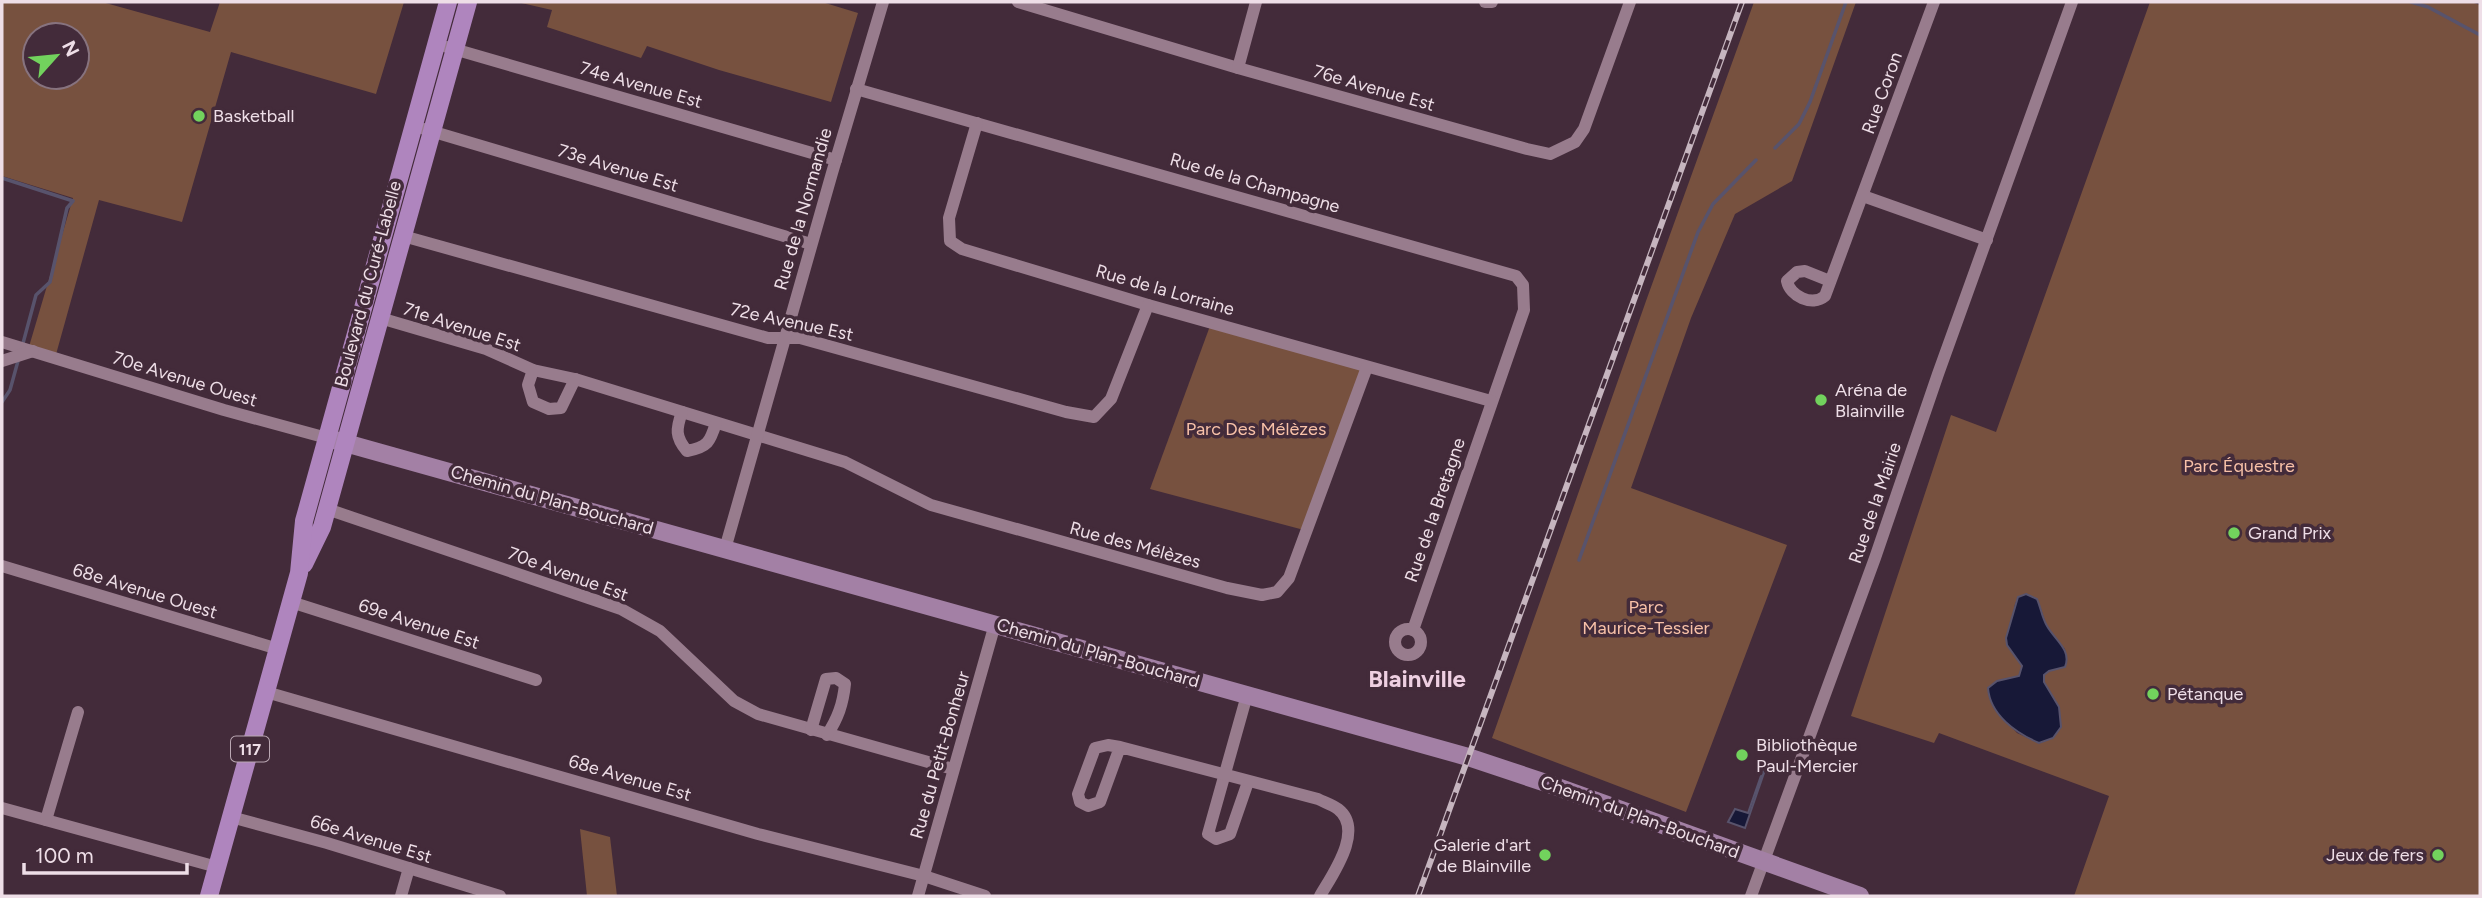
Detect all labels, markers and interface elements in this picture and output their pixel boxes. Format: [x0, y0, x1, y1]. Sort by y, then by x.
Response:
north arrow [21, 21, 91, 91]
text: N [57, 37, 84, 60]
street label: Rue Coron [1857, 49, 1907, 137]
street label: 74e Avenue Est [577, 57, 705, 113]
street label: 76e Avenue Est [1311, 60, 1437, 116]
place label: Basketball [213, 105, 294, 127]
marker: Basketball [191, 108, 207, 124]
street label: Rue de la Normandie [769, 125, 837, 293]
street label: 73e Avenue Est [555, 139, 681, 197]
street label: Rue de la Champagne [1167, 148, 1343, 218]
street label: Boulevard du Curé-Labelle [330, 178, 406, 390]
street label: Rue de la Lorraine [1093, 260, 1237, 320]
street label: 71e Avenue Est [400, 298, 524, 356]
street label: 72e Avenue Est [728, 298, 856, 346]
street label: 70e Avenue Ouest [110, 347, 260, 411]
place label: Aréna de Blainville [1835, 379, 1907, 422]
marker: Aréna de Blainville [1813, 392, 1829, 408]
park label: Parc Des Mélèzes [1186, 418, 1326, 440]
street label: Rue de la Bretagne [1400, 435, 1470, 585]
street label: Rue de la Mairie [1844, 439, 1906, 566]
park label: Parc Équestre [2183, 455, 2295, 477]
street label: Chemin du Plan-Bouchard [448, 460, 656, 540]
street label: Rue des Mélèzes [1067, 517, 1203, 573]
place label: Grand Prix [2248, 522, 2332, 544]
marker: Grand Prix [2226, 525, 2242, 541]
street label: 70e Avenue Est [505, 542, 631, 606]
street label: 68e Avenue Ouest [70, 559, 220, 623]
street label: 69e Avenue Est [356, 594, 482, 654]
park label: Parc Maurice-Tessier [1582, 596, 1710, 639]
street label: Chemin du Plan-Bouchard [994, 613, 1202, 693]
district label: Blainville [1368, 664, 1466, 693]
street label: Rue du Petit-Bonheur [906, 669, 974, 841]
place label: Pétanque [2167, 683, 2244, 705]
marker: Pétanque [2145, 686, 2161, 702]
place label: Bibliothèque Paul-Mercier [1756, 734, 1858, 777]
road number: 117 [231, 736, 269, 762]
marker: Bibliothèque Paul-Mercier [1734, 747, 1750, 763]
street label: 68e Avenue Est [566, 750, 694, 806]
street label: Chemin du Plan-Bouchard [1538, 771, 1742, 863]
street label: 66e Avenue Est [308, 810, 435, 868]
scale bar [24, 832, 187, 876]
place label: Galerie d'art de Blainville [1434, 834, 1531, 877]
text: 100 m [35, 843, 94, 868]
place label: Jeux de fers [2326, 844, 2424, 866]
marker: Galerie d'art de Blainville [1537, 847, 1553, 863]
marker: Jeux de fers [2430, 847, 2446, 863]

